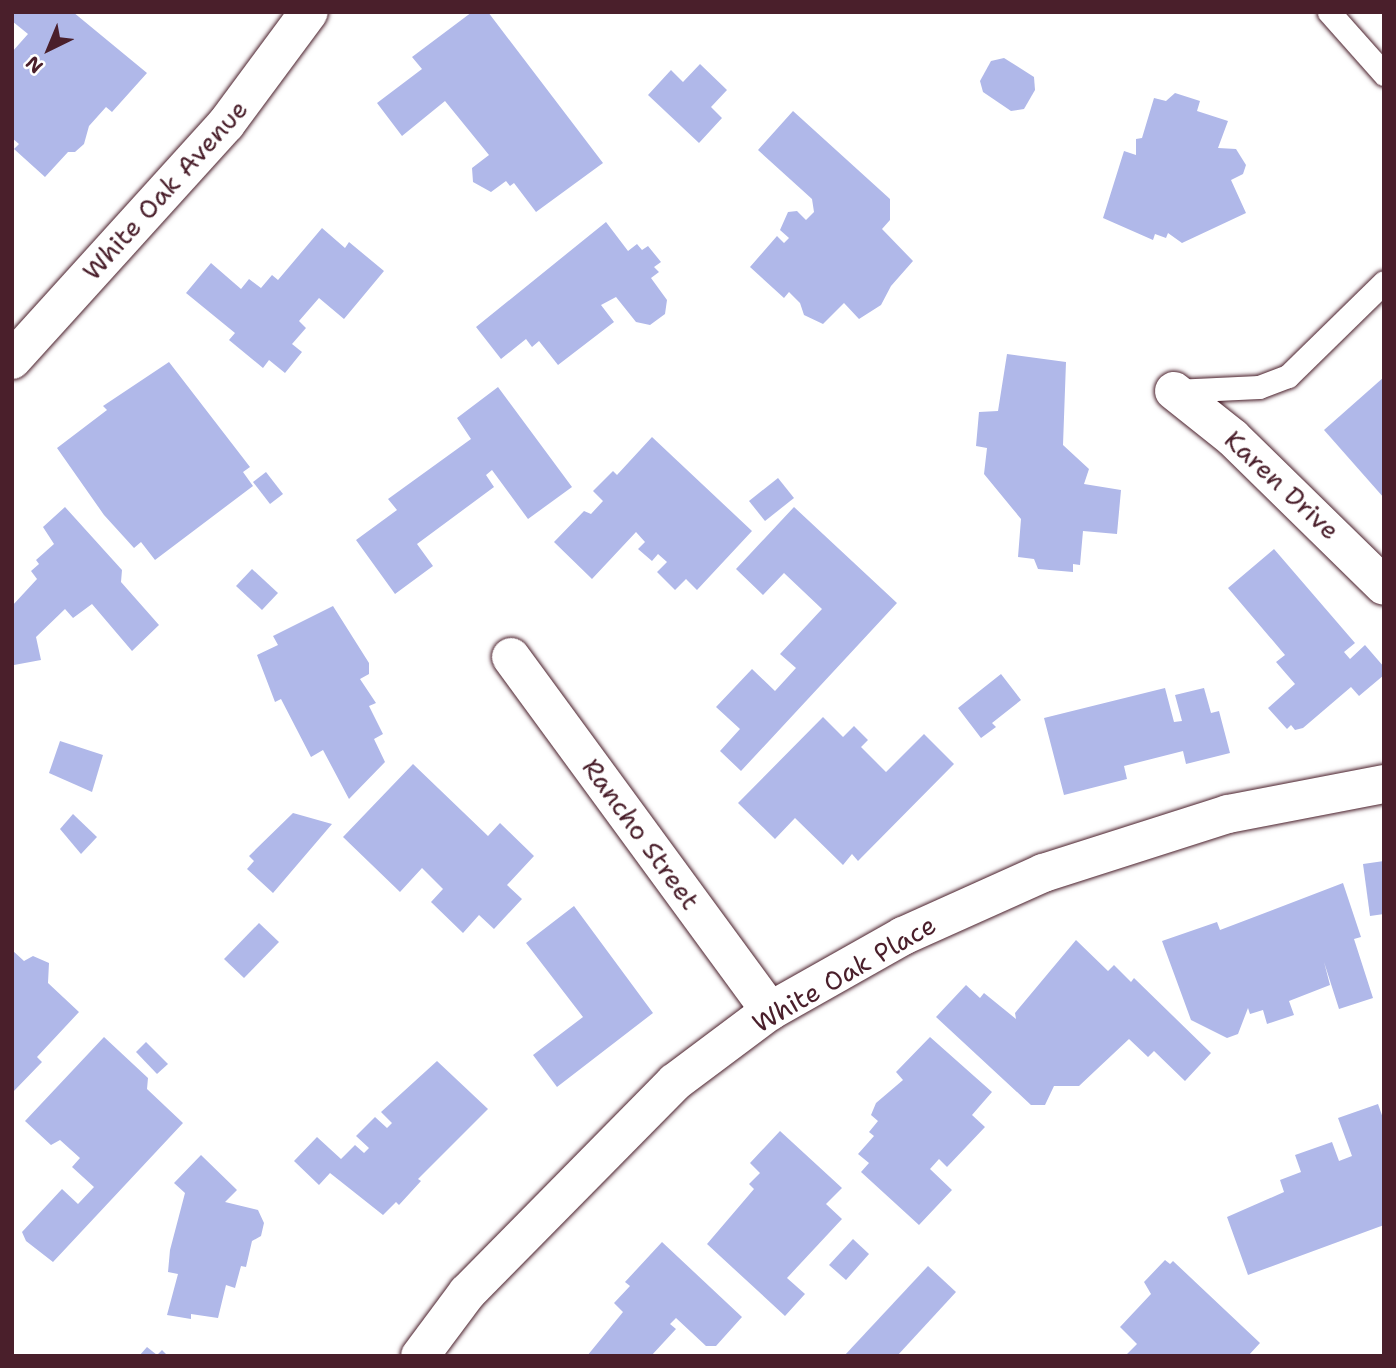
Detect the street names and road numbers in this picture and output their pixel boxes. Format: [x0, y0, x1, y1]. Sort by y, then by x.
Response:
street label: White Oak Avenue [76, 93, 254, 287]
street label: Karen Drive [1218, 424, 1346, 546]
street label: Rancho Street [576, 753, 706, 915]
street label: White Oak Place [747, 909, 941, 1039]

